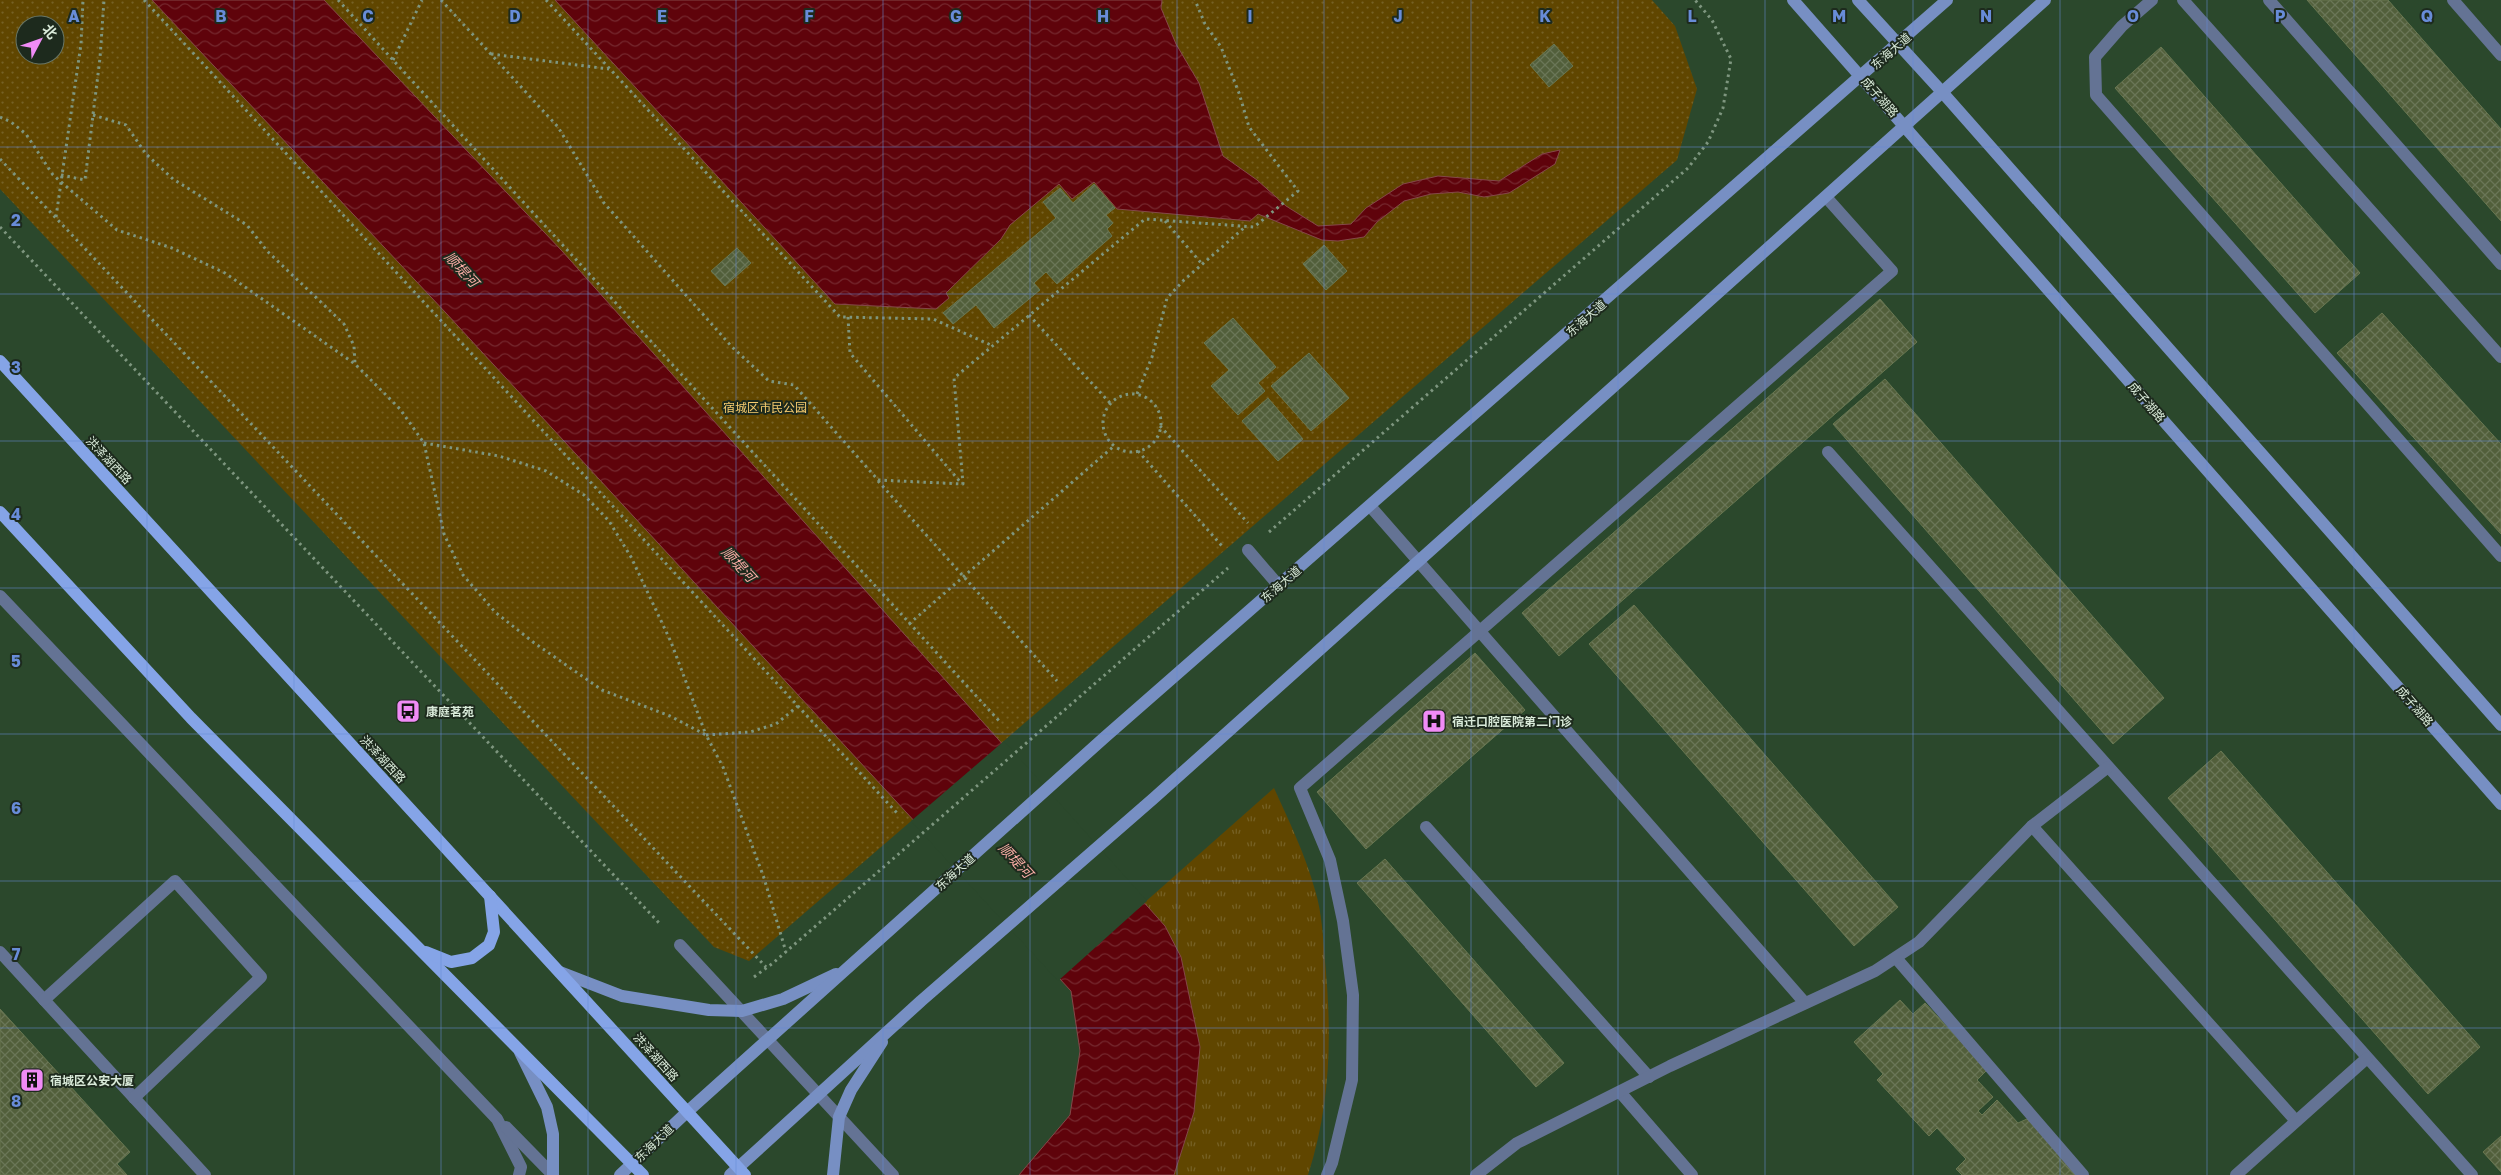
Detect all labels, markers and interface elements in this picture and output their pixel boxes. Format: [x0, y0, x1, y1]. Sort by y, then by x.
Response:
text: A [68, 6, 80, 26]
text: B [215, 6, 227, 26]
text: C [362, 6, 374, 26]
text: D [509, 6, 521, 26]
text: E [657, 6, 667, 26]
text: F [804, 6, 814, 26]
text: G [950, 6, 962, 26]
text: H [1097, 6, 1109, 26]
text: I [1247, 6, 1253, 26]
text: J [1393, 6, 1403, 26]
text: K [1539, 6, 1551, 26]
text: L [1687, 6, 1697, 26]
text: M [1832, 6, 1846, 26]
text: N [1980, 6, 1992, 26]
text: O [2127, 6, 2139, 26]
text: P [2275, 6, 2286, 26]
text: Q [2421, 6, 2433, 26]
north arrow [15, 15, 65, 65]
text: 北 [39, 20, 61, 42]
street label: 东海大道 [1868, 30, 1914, 72]
street label: 成子湖路 [1859, 74, 1901, 120]
text: 2 [11, 210, 21, 230]
water label: 顺堤河 [441, 248, 485, 292]
street label: 东海大道 [1563, 297, 1609, 339]
text: 3 [11, 357, 21, 377]
street label: 成子湖路 [2126, 379, 2168, 425]
park label: 宿城区市民公园 [723, 400, 807, 415]
street label: 洪泽湖西路 [83, 433, 135, 487]
text: 4 [11, 504, 21, 524]
water label: 顺堤河 [718, 543, 762, 587]
street label: 东海大道 [1258, 563, 1304, 605]
text: 5 [11, 651, 21, 671]
street label: 成子湖路 [2394, 683, 2436, 729]
bus stop icon: 康庭茗苑 [395, 698, 421, 724]
place label: 康庭茗苑 [426, 704, 474, 719]
hospital icon: 宿迁口腔医院第二门诊 [1421, 708, 1447, 734]
place label: 宿迁口腔医院第二门诊 [1452, 714, 1573, 729]
street label: 洪泽湖西路 [357, 732, 409, 786]
text: 6 [11, 798, 21, 818]
water label: 顺堤河 [995, 839, 1039, 883]
street label: 东海大道 [932, 850, 978, 894]
text: 7 [12, 944, 21, 964]
street label: 洪泽湖西路 [630, 1030, 682, 1084]
building icon: 宿城区公安大厦 [19, 1067, 45, 1093]
place label: 宿城区公安大厦 [50, 1073, 134, 1088]
text: 8 [11, 1091, 21, 1111]
street label: 东海大道 [632, 1121, 676, 1165]

